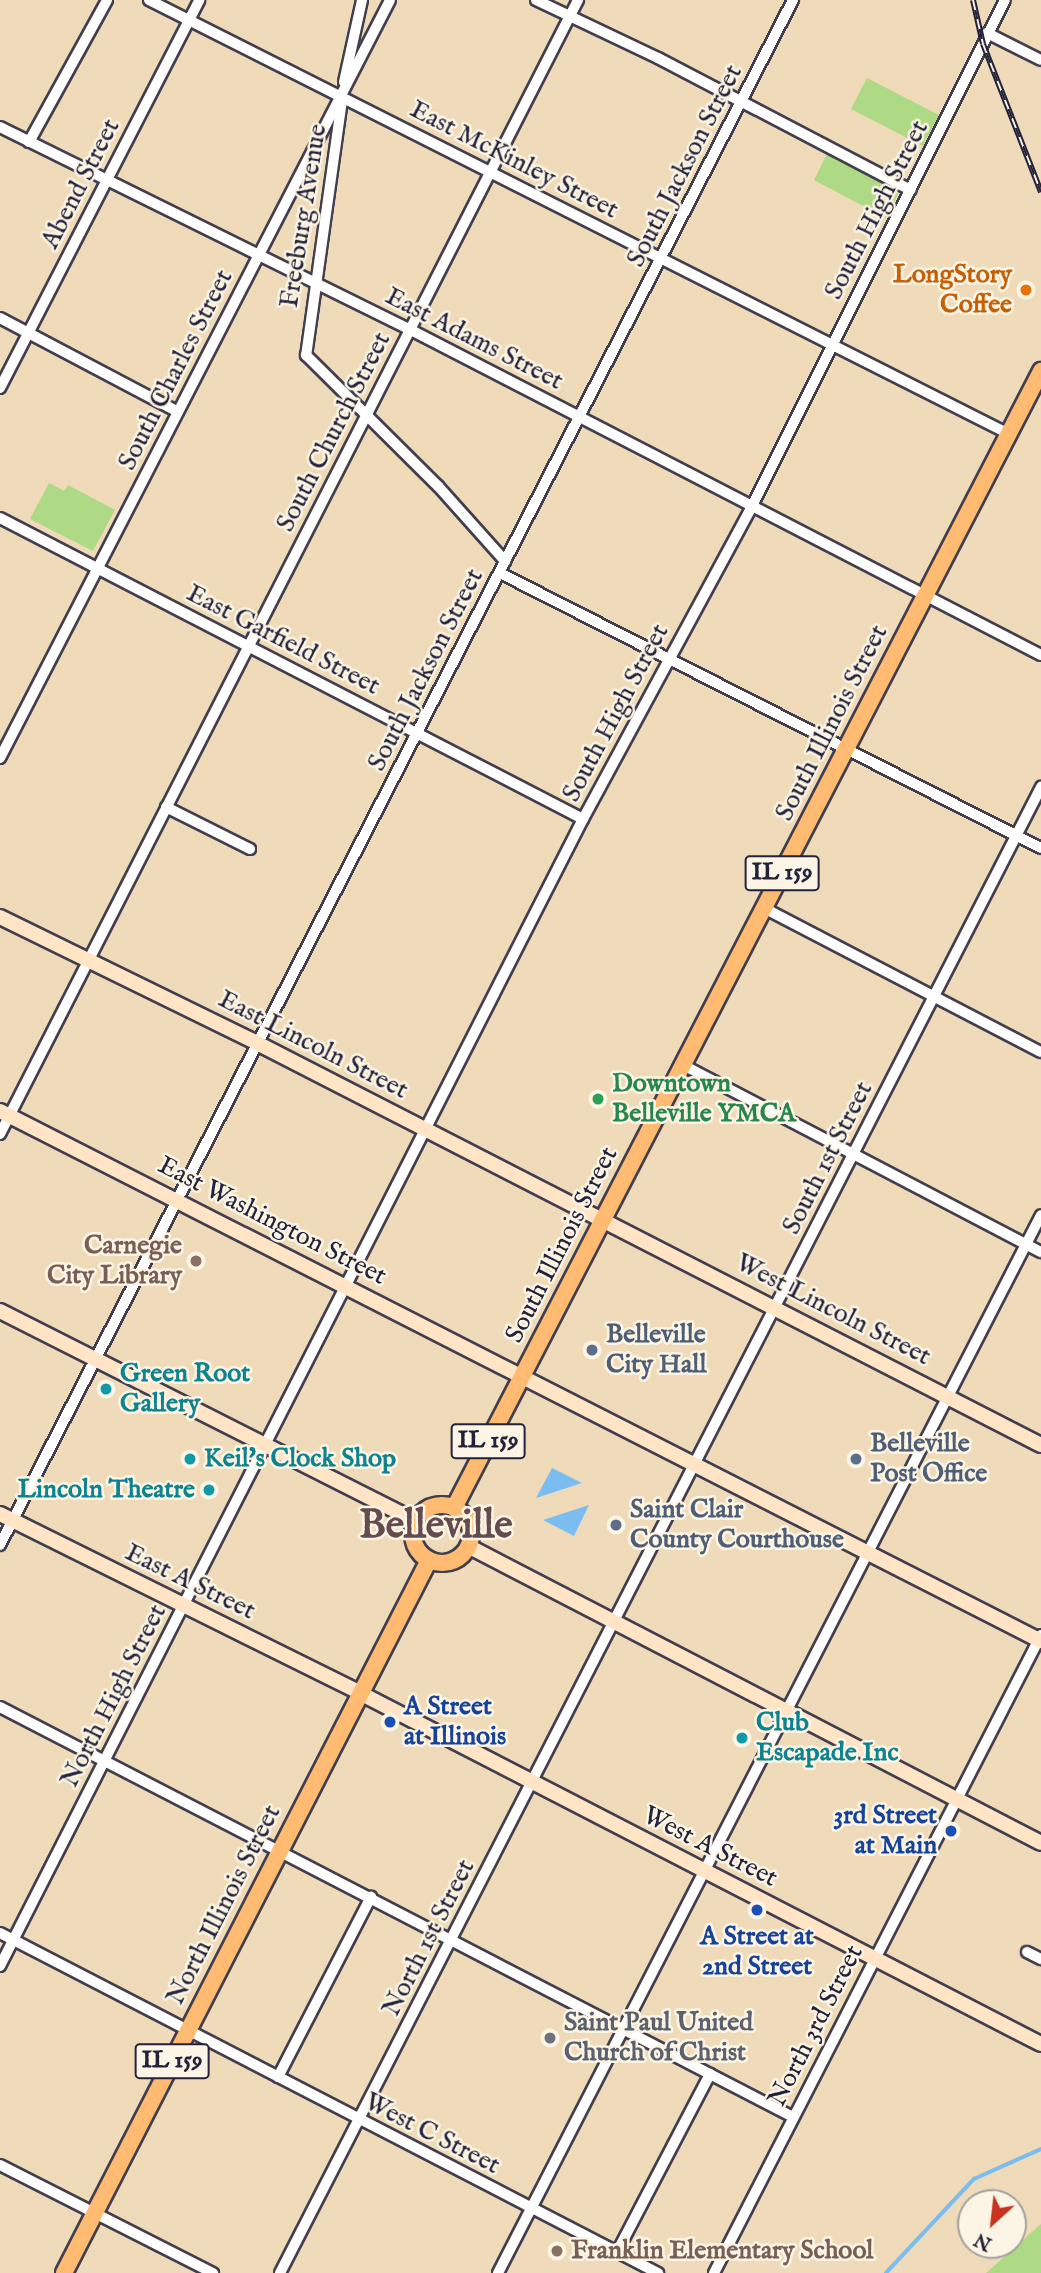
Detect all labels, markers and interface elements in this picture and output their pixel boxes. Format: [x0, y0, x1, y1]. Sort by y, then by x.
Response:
street label: South Jackson Street [621, 60, 749, 272]
street label: East McKinley Street [405, 94, 623, 226]
street label: Abend Street [35, 114, 127, 254]
street label: South High Street [818, 115, 936, 305]
street label: Freeburg Avenue [274, 122, 334, 310]
place label: LongStory Coffee [893, 259, 1012, 320]
street label: South Charles Street [112, 265, 240, 475]
street label: East Adams Street [380, 281, 568, 397]
marker: LongStory Coffee [1018, 282, 1034, 298]
street label: South Church Street [270, 327, 398, 537]
street label: South Jackson Street [362, 564, 490, 776]
street label: East Garfield Street [181, 578, 385, 702]
street label: South High Street [556, 619, 676, 807]
street label: South Illinois Street [769, 620, 895, 826]
road number: IL 159 [744, 852, 820, 894]
street label: East Lincoln Street [213, 984, 413, 1106]
place label: Downtown Belleville YMCA [612, 1068, 796, 1130]
street label: South 1st Street [776, 1076, 880, 1240]
marker: Downtown Belleville YMCA [590, 1091, 606, 1107]
street label: South Illinois Street [499, 1142, 625, 1348]
street label: East Washington Street [153, 1150, 391, 1292]
place label: Carnegie City Library [47, 1230, 182, 1292]
street label: West Lincoln Street [730, 1247, 936, 1373]
marker: Carnegie City Library [188, 1253, 204, 1269]
place label: Belleville City Hall [606, 1319, 707, 1380]
marker: Belleville City Hall [584, 1342, 600, 1358]
place label: Green Root Gallery [120, 1358, 250, 1420]
marker: Green Root Gallery [98, 1381, 114, 1397]
road number: IL 159 [449, 1420, 526, 1462]
place label: Belleville Post Office [870, 1428, 987, 1490]
place label: Keil's Clock Shop [204, 1443, 396, 1475]
marker: Keil's Clock Shop [182, 1451, 198, 1467]
marker: Belleville Post Office [848, 1451, 864, 1467]
place label: Lincoln Theatre [18, 1474, 195, 1506]
marker: Lincoln Theatre [201, 1482, 217, 1498]
place label: Saint Clair County Courthouse [630, 1494, 844, 1556]
district label: Belleville [359, 1503, 513, 1551]
marker: Saint Clair County Courthouse [608, 1517, 624, 1533]
street label: East A Street [120, 1537, 260, 1627]
street label: North High Street [54, 1599, 174, 1793]
place label: A Street at Illinois [404, 1691, 506, 1752]
place label: Club Escapade Inc [756, 1707, 899, 1768]
marker: A Street at Illinois [382, 1714, 398, 1730]
marker: Club Escapade Inc [734, 1730, 750, 1746]
street label: North Illinois Street [160, 1800, 288, 2010]
street label: West A Street [637, 1800, 783, 1894]
place label: 3rd Street at Main [834, 1800, 937, 1862]
marker: 3rd Street at Main [943, 1823, 959, 1839]
street label: North 1st Street [376, 1854, 482, 2022]
marker: A Street at 2nd Street [749, 1902, 765, 1918]
place label: A Street at 2nd Street [700, 1921, 814, 1982]
street label: North 3rd Street [762, 1940, 870, 2112]
place label: Saint Paul United Church of Christ [564, 2007, 753, 2068]
marker: Saint Paul United Church of Christ [542, 2030, 558, 2046]
road number: IL 159 [134, 2040, 210, 2082]
street label: West C Street [359, 2087, 505, 2181]
north arrow [957, 2189, 1027, 2259]
text: N [971, 2227, 996, 2255]
place label: Franklin Elementary School [571, 2235, 873, 2267]
marker: Franklin Elementary School [549, 2243, 565, 2259]

